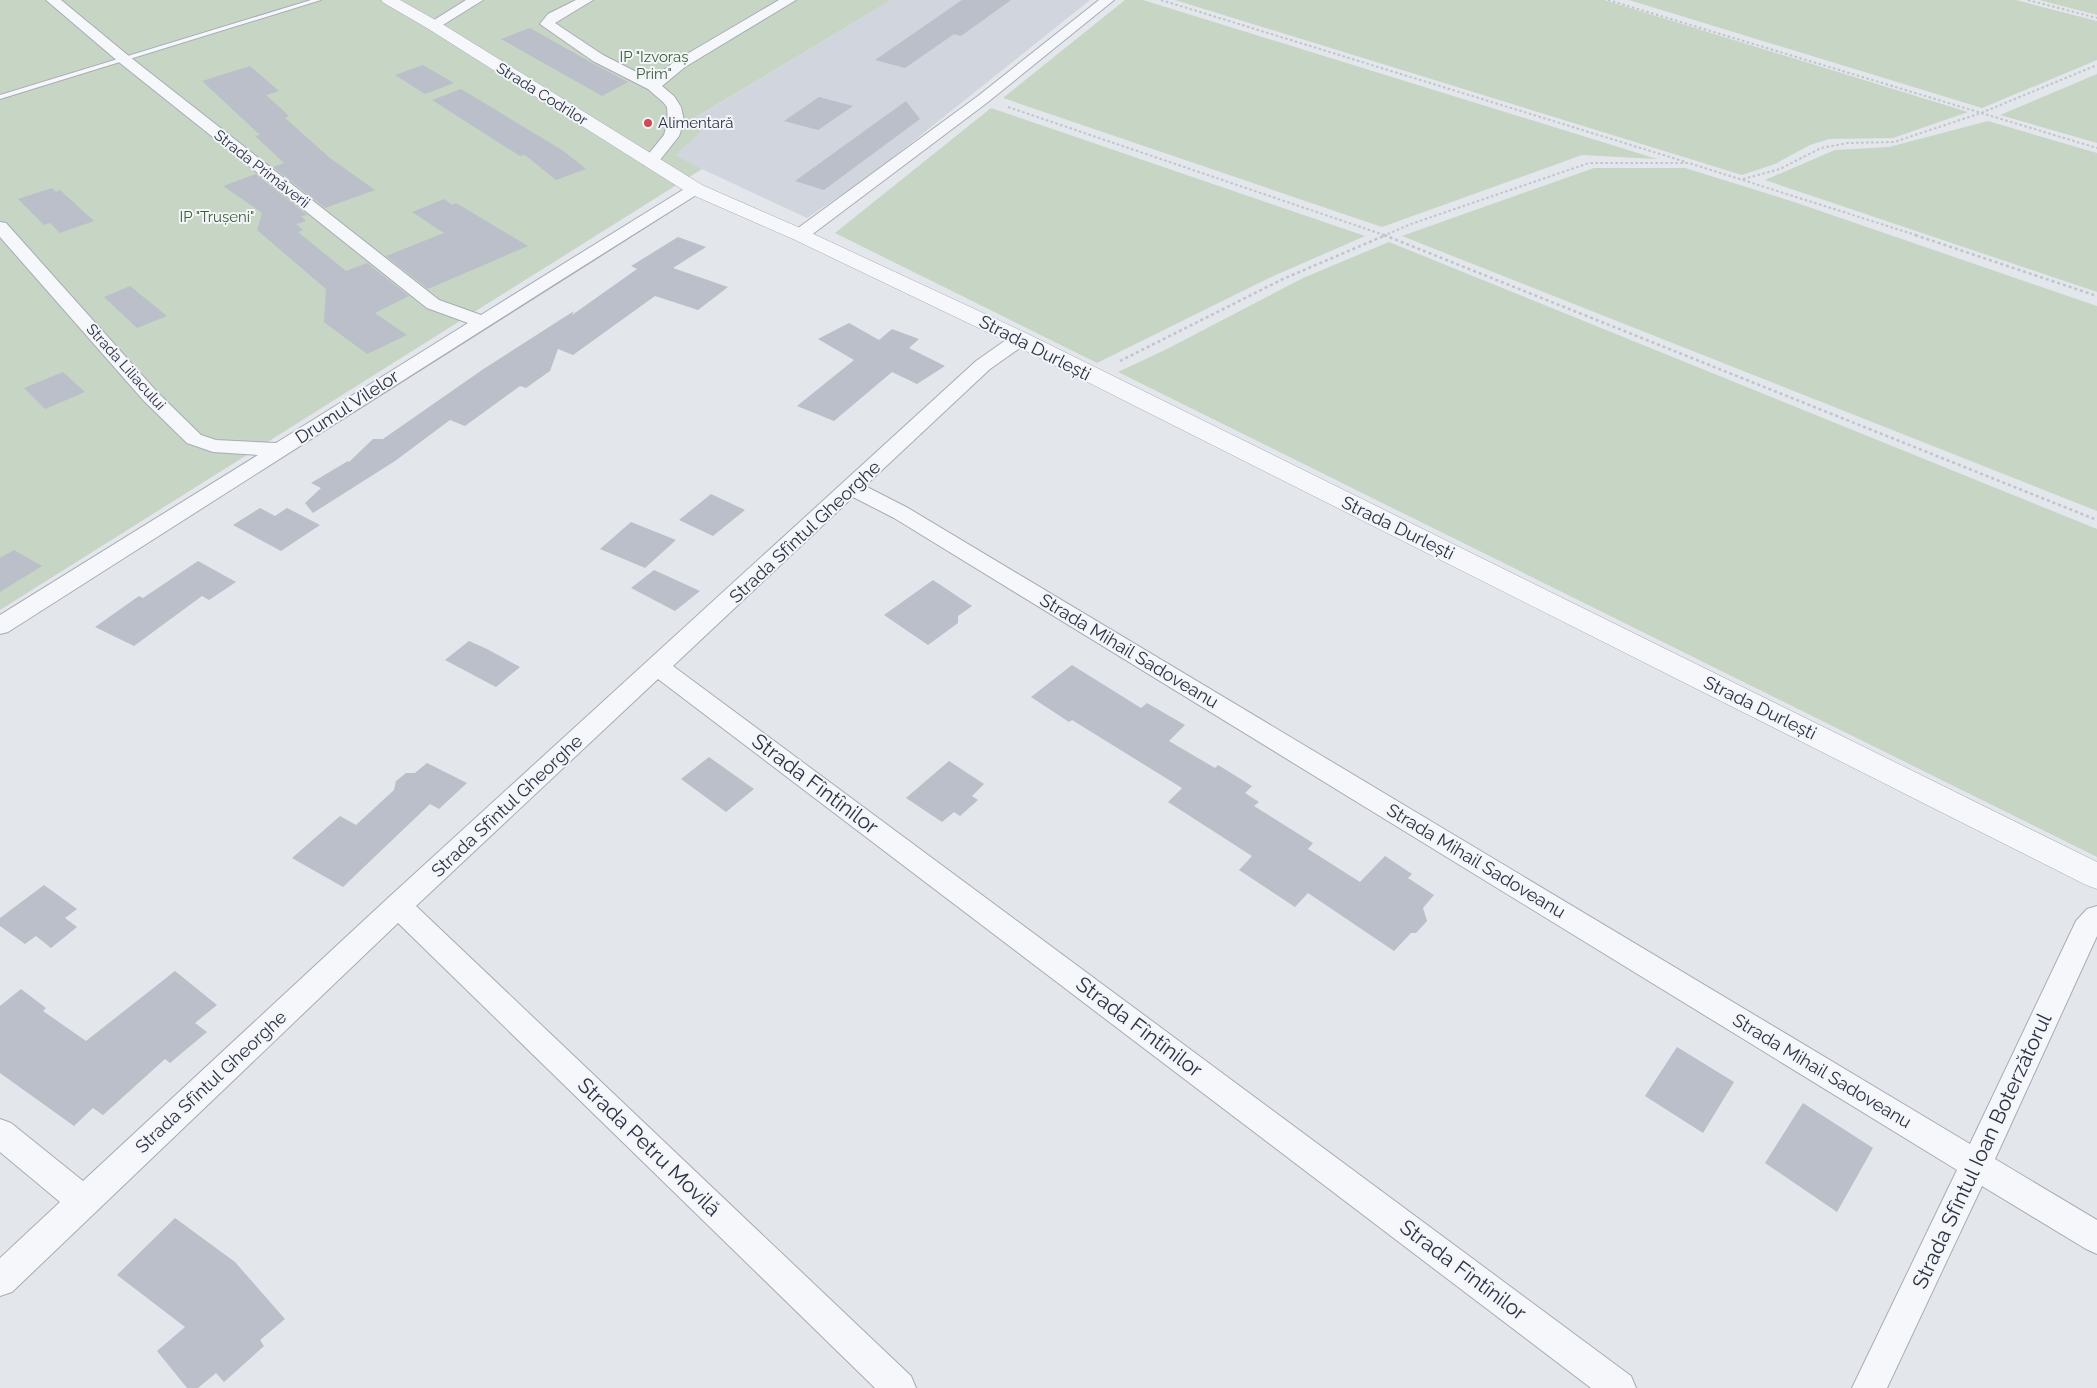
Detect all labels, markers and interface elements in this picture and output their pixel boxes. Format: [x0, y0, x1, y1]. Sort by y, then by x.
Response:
park label: IP "Izvoraș Prim" [620, 48, 688, 83]
street label: Strada Codrilor [493, 59, 592, 130]
place label: Alimentară [658, 114, 733, 132]
marker: Alimentară [642, 117, 654, 129]
street label: Strada Primăverii [210, 126, 314, 212]
park label: IP "Trușeni" [180, 208, 254, 226]
street label: Strada Durlești [976, 310, 1095, 385]
street label: Strada Liliacului [83, 320, 169, 414]
street label: Drumul Vilelor [291, 365, 403, 448]
street label: Strada Sfîntul Gheorghe [725, 456, 885, 607]
street label: Strada Durlești [1339, 491, 1458, 564]
street label: Strada Mihail Sadoveanu [1036, 589, 1222, 712]
street label: Strada Durlești [1701, 671, 1820, 744]
street label: Strada Fîntînilor [747, 728, 884, 840]
street label: Strada Sfîntul Gheorghe [427, 730, 587, 881]
street label: Strada Mihail Sadoveanu [1383, 799, 1569, 922]
street label: Strada Fîntînilor [1071, 971, 1208, 1083]
street label: Strada Sfîntul Gheorghe [131, 1006, 291, 1157]
street label: Strada Mihail Sadoveanu [1729, 1009, 1915, 1132]
street label: Strada Sfîntul Ioan Boterzătorul [1907, 1009, 2057, 1293]
street label: Strada Petru Movilă [573, 1072, 726, 1221]
street label: Strada Fîntînilor [1395, 1214, 1532, 1326]

